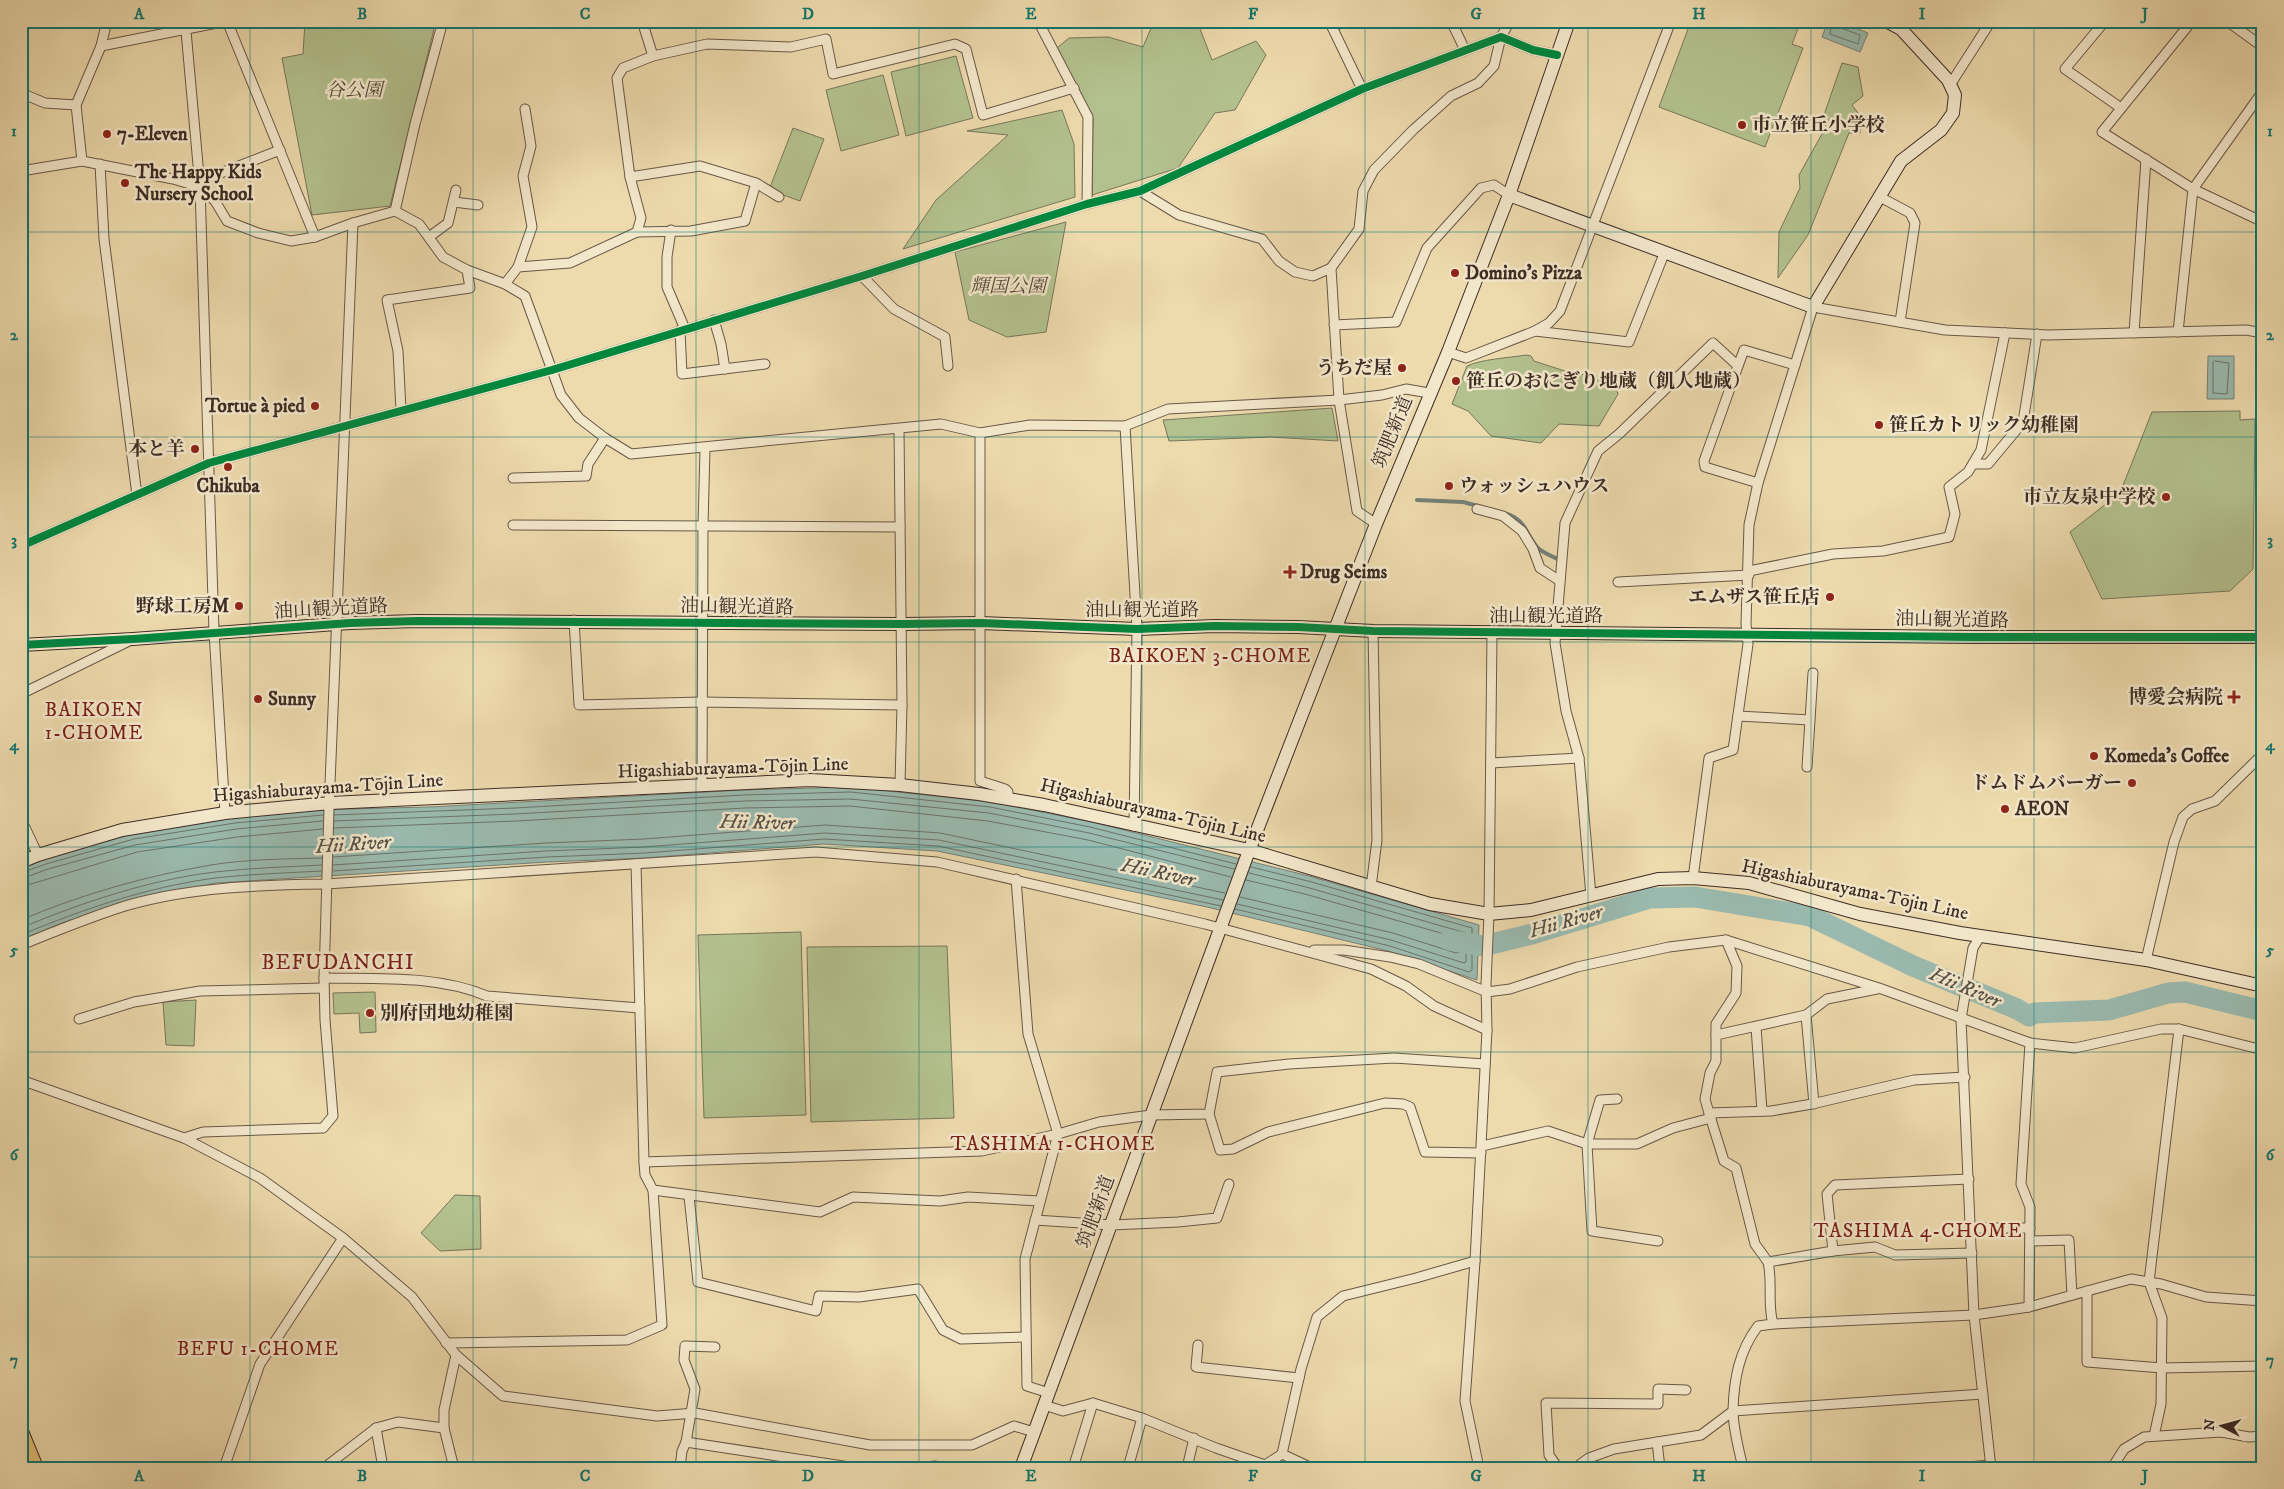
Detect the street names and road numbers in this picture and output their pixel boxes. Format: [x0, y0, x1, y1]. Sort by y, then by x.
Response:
street label: 筑肥新道 [1368, 392, 1418, 472]
street label: 油山観光道路 [273, 595, 389, 623]
street label: 油山観光道路 [680, 595, 794, 619]
street label: 油山観光道路 [1085, 599, 1199, 622]
street label: 油山観光道路 [1489, 605, 1603, 628]
street label: 油山観光道路 [1895, 608, 2009, 632]
street label: Higashiaburayama-Tōjin Line [617, 752, 849, 784]
street label: Higashiaburayama-Tōjin Line [212, 768, 444, 808]
street label: Higashiaburayama-Tōjin Line [1038, 774, 1268, 848]
street label: Higashiaburayama-Tōjin Line [1740, 855, 1971, 925]
street label: 筑肥新道 [1072, 1172, 1120, 1252]

